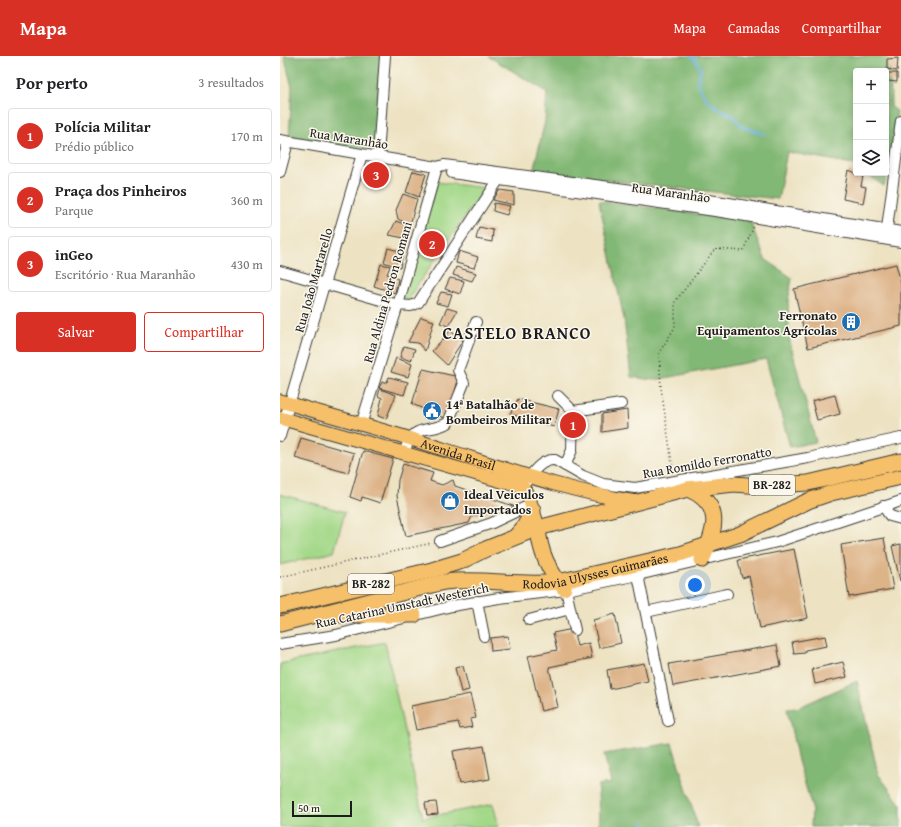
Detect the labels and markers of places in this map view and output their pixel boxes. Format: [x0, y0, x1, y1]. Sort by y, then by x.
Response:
pin: 3 [363, 160, 389, 190]
pin: 2 [419, 229, 445, 259]
place label: Ferronato Equipamentos Agrícolas [697, 306, 837, 340]
building icon: Ferronato Equipamentos Agrícolas [840, 311, 862, 333]
place label: 14ª Batalhão de Bombeiros Militar [446, 395, 552, 429]
public building icon: 14ª Batalhão de Bombeiros Militar [421, 400, 443, 422]
pin: 1 [560, 410, 586, 440]
place label: Ideal Veiculos Importados [464, 485, 545, 519]
shop icon: Ideal Veiculos Importados [439, 490, 461, 512]

